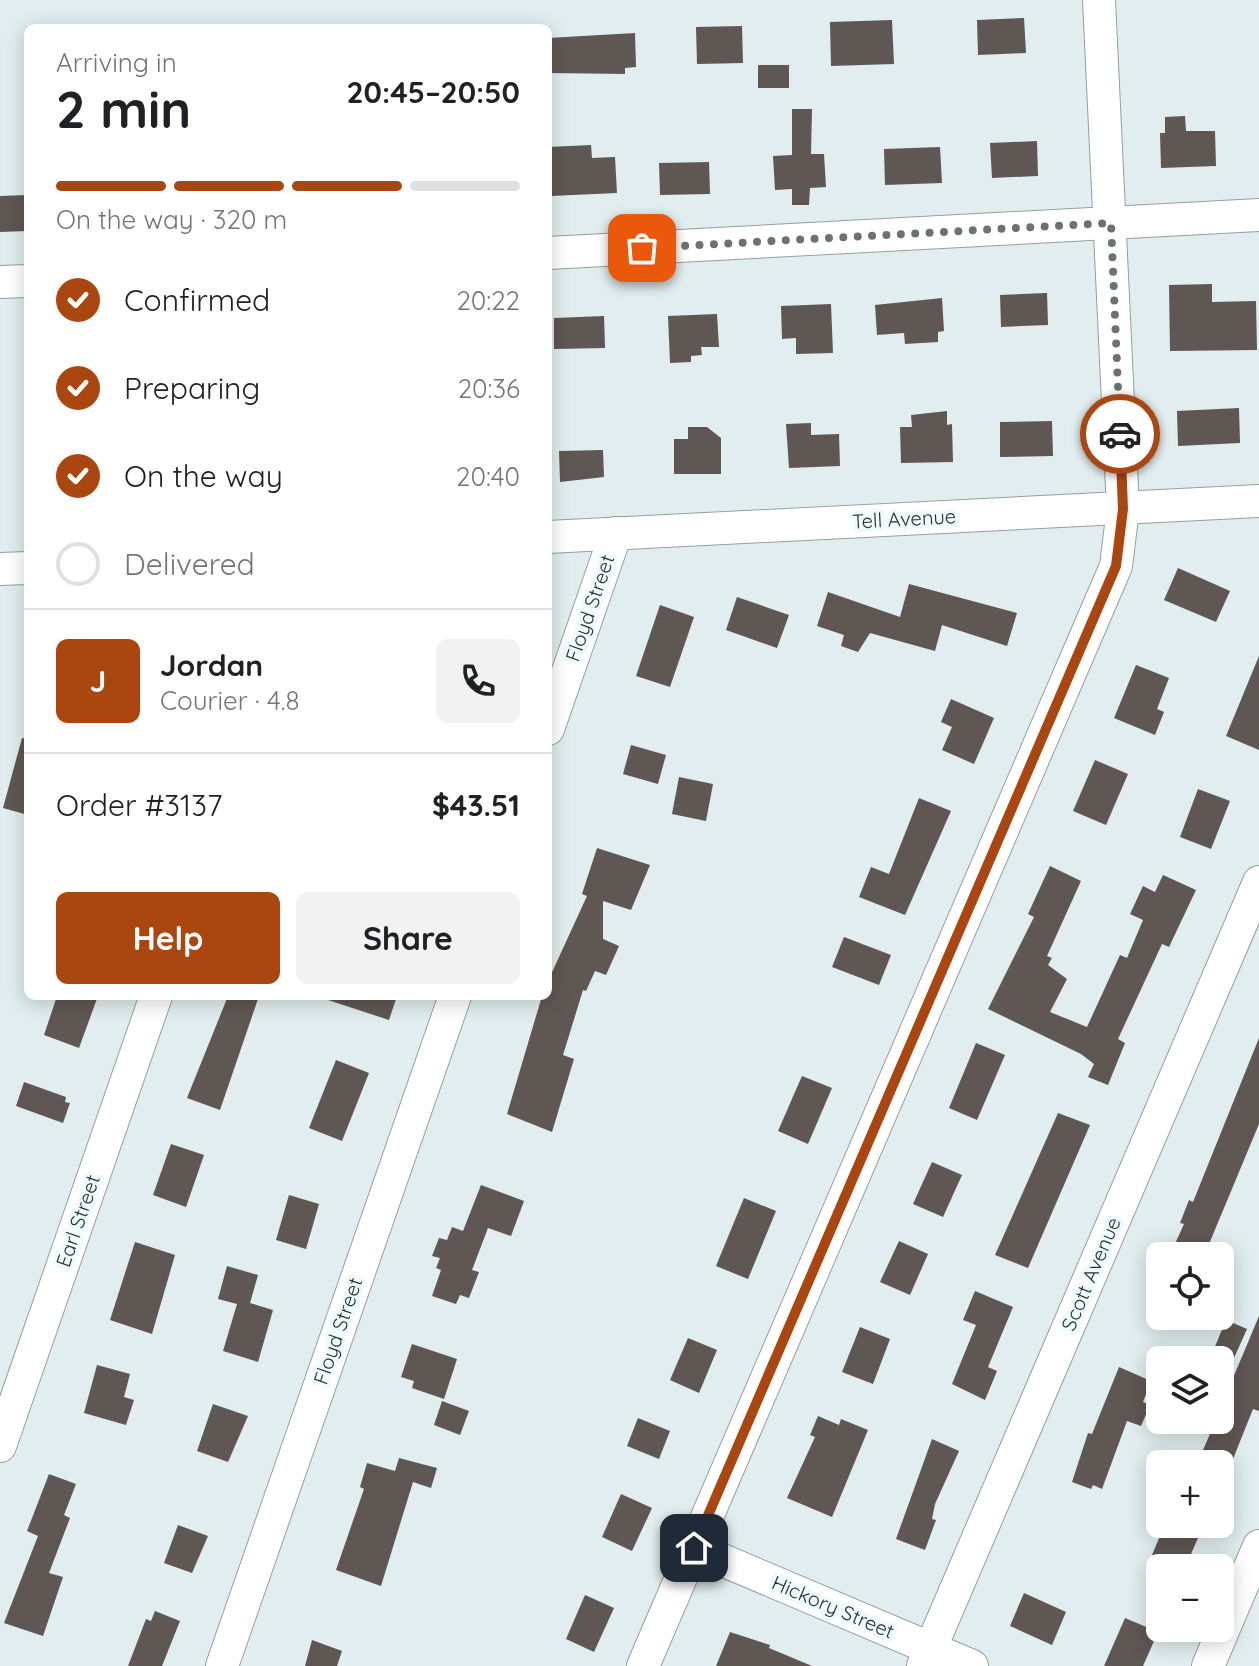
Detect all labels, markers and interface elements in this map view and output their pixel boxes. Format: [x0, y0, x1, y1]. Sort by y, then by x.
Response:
text: Arriving in [56, 46, 177, 79]
text: 20:45–20:50 [347, 73, 520, 111]
text: 2 min [56, 76, 191, 141]
text: On the way · 320 m [56, 203, 287, 236]
pin [608, 214, 676, 282]
icon: bag [620, 226, 664, 270]
icon: check [56, 278, 100, 322]
text: Confirmed [124, 281, 270, 319]
text: 20:22 [456, 284, 520, 317]
icon: check [56, 366, 100, 410]
text: Preparing [124, 369, 260, 407]
text: 20:36 [458, 372, 520, 405]
courier [1080, 394, 1160, 474]
icon: car [1098, 412, 1142, 456]
icon: check [56, 454, 100, 498]
text: On the way [124, 457, 283, 495]
text: 20:40 [456, 460, 520, 493]
street label: Tell Avenue [851, 503, 957, 534]
text: Delivered [124, 545, 255, 583]
street label: Floyd Street [560, 551, 620, 665]
button: phone [436, 639, 520, 723]
text: Jordan [160, 646, 263, 684]
text: J [90, 662, 106, 700]
text: Courier · 4.8 [160, 684, 299, 717]
text: Order #3137 [56, 786, 222, 824]
text: $43.51 [432, 786, 520, 824]
button: Help [56, 892, 280, 984]
button: Share [296, 892, 520, 984]
street label: Earl Street [50, 1171, 105, 1270]
street label: Scott Avenue [1055, 1213, 1126, 1334]
map controls [1146, 1242, 1234, 1642]
button: locate [1146, 1242, 1234, 1330]
street label: Floyd Street [308, 1274, 368, 1388]
button: layers [1146, 1346, 1234, 1434]
button: + [1146, 1450, 1234, 1538]
pin [660, 1514, 728, 1582]
icon: home [672, 1526, 716, 1570]
button: − [1146, 1554, 1234, 1642]
street label: Hickory Street [768, 1570, 898, 1644]

